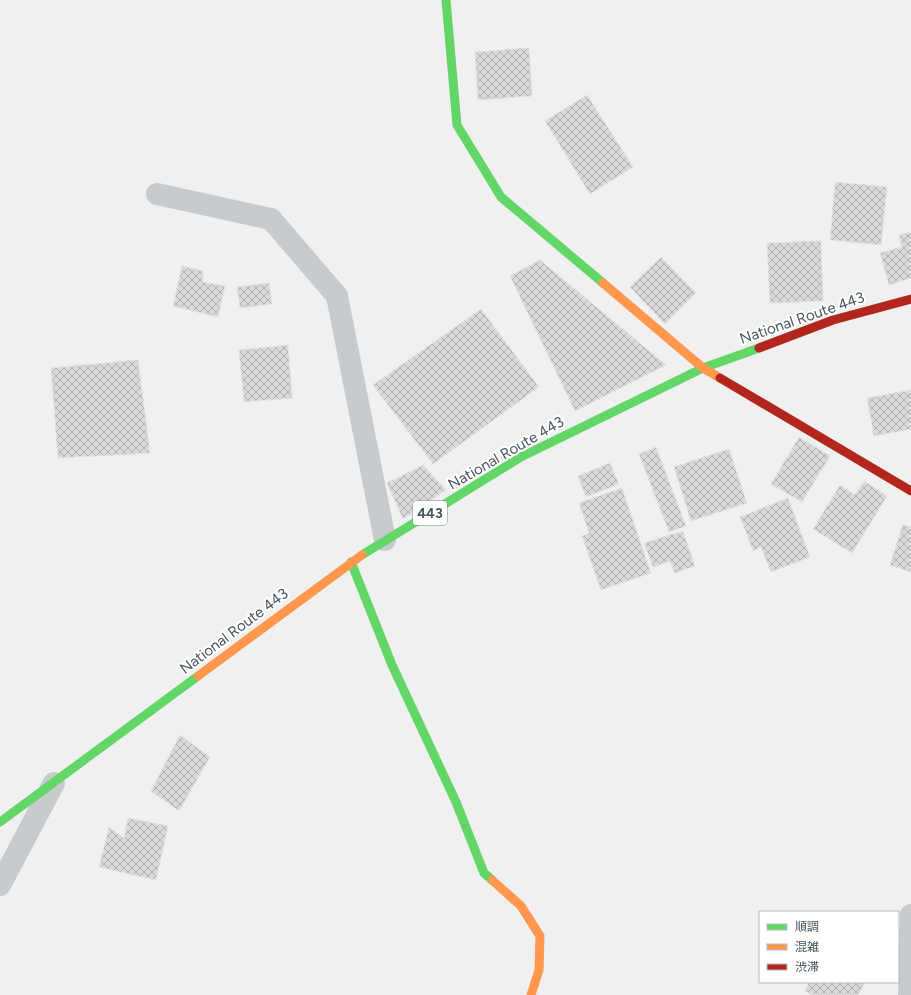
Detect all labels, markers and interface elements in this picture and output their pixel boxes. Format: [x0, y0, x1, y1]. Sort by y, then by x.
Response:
street label: National Route 443 [737, 288, 867, 348]
street label: National Route 443 [445, 412, 567, 494]
road number: 443 [413, 501, 447, 525]
street label: National Route 443 [176, 584, 292, 678]
legend [759, 911, 899, 983]
text: 順調 [795, 920, 819, 934]
text: 混雑 [795, 940, 819, 954]
text: 渋滞 [795, 960, 819, 974]

